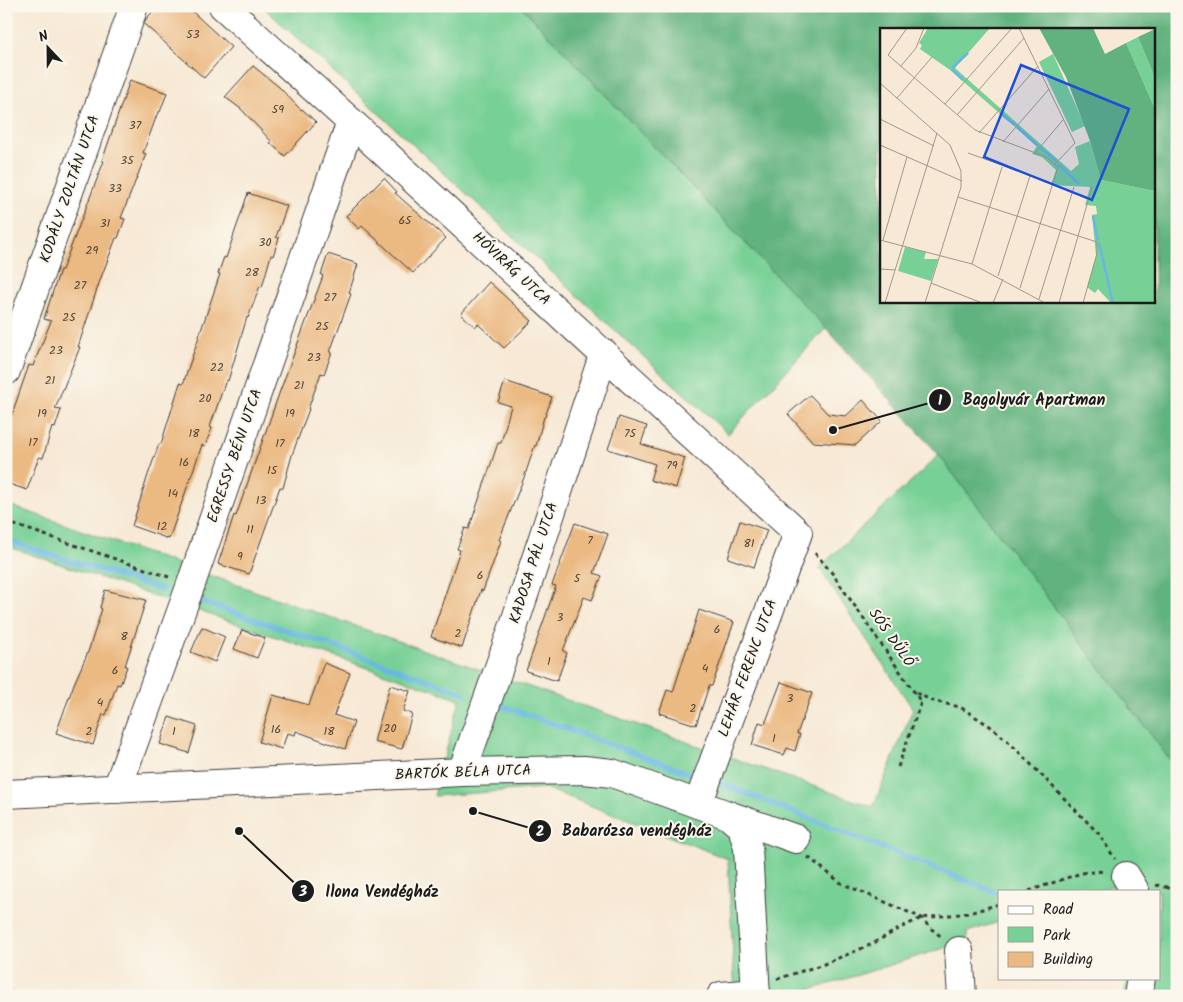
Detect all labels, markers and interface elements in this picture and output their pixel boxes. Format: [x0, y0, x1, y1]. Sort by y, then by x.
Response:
north arrow [22, 22, 72, 72]
text: N [35, 25, 52, 49]
house number: 53 [186, 25, 200, 44]
inset map [880, 28, 1156, 302]
house number: 59 [272, 100, 284, 119]
street label: KODÁLY ZOLTÁN UTCA [33, 112, 107, 266]
house number: 37 [129, 116, 142, 135]
house number: 35 [120, 151, 135, 170]
house number: 33 [108, 179, 122, 198]
house number: 65 [398, 211, 413, 230]
house number: 31 [100, 214, 111, 233]
street label: HÓVIRÁG UTCA [466, 226, 556, 312]
house number: 30 [259, 233, 271, 252]
house number: 29 [86, 241, 99, 260]
house number: 28 [245, 263, 260, 282]
house number: 27 [74, 276, 87, 295]
house number: 27 [324, 288, 337, 307]
house number: 25 [62, 308, 77, 327]
house number: 25 [315, 317, 330, 336]
house number: 23 [49, 341, 63, 360]
house number: 23 [307, 348, 321, 367]
house number: 22 [210, 358, 224, 377]
house number: 21 [45, 371, 56, 390]
house number: 21 [294, 376, 305, 395]
callout: Bagolyvár Apartman [928, 384, 1115, 415]
street label: EGRESSY BÉNI UTCA [201, 386, 269, 526]
text: Bagolyvár Apartman [963, 388, 1105, 413]
house number: 20 [199, 389, 211, 408]
text: 1 [938, 389, 943, 413]
house number: 19 [37, 404, 47, 423]
house number: 19 [285, 404, 295, 423]
house number: 18 [189, 424, 200, 443]
house number: 75 [624, 424, 638, 443]
house number: 17 [28, 433, 38, 452]
house number: 17 [275, 434, 285, 453]
house number: 16 [179, 453, 189, 472]
house number: 79 [666, 456, 678, 475]
house number: 15 [267, 461, 279, 480]
house number: 14 [168, 484, 179, 503]
house number: 13 [256, 491, 266, 510]
street label: KADOSA PÁL UTCA [503, 499, 565, 627]
house number: 12 [157, 517, 167, 536]
house number: 11 [246, 520, 254, 539]
house number: 7 [587, 531, 593, 550]
house number: 81 [744, 534, 755, 553]
house number: 9 [237, 547, 243, 566]
house number: 6 [477, 566, 483, 585]
house number: 5 [574, 569, 582, 588]
street label: LEHÁR FERENC UTCA [712, 596, 784, 740]
street label: SÓS DŰLŐ [862, 604, 921, 674]
house number: 3 [557, 608, 564, 627]
house number: 6 [714, 620, 720, 639]
house number: 2 [455, 624, 462, 643]
house number: 8 [120, 627, 128, 646]
house number: 1 [547, 652, 551, 671]
house number: 4 [702, 659, 709, 678]
house number: 6 [112, 661, 118, 680]
house number: 3 [787, 689, 794, 708]
house number: 4 [97, 693, 104, 712]
house number: 2 [690, 699, 697, 718]
house number: 20 [384, 719, 396, 738]
house number: 16 [271, 720, 281, 739]
house number: 2 [86, 722, 93, 741]
house number: 1 [172, 722, 176, 741]
house number: 18 [324, 722, 335, 741]
house number: 1 [772, 729, 776, 748]
street label: BARTÓK BÉLA UTCA [394, 759, 532, 787]
callout: Babarózsa vendégház [528, 815, 722, 846]
text: Babarózsa vendégház [562, 819, 712, 844]
text: 2 [536, 820, 545, 844]
callout: Ilona Vendégház [290, 876, 449, 907]
text: 3 [298, 880, 307, 904]
text: Ilona Vendégház [325, 880, 439, 905]
legend [998, 890, 1160, 980]
text: Road [1043, 898, 1074, 922]
text: Park [1043, 924, 1071, 948]
text: Building [1043, 948, 1093, 972]

